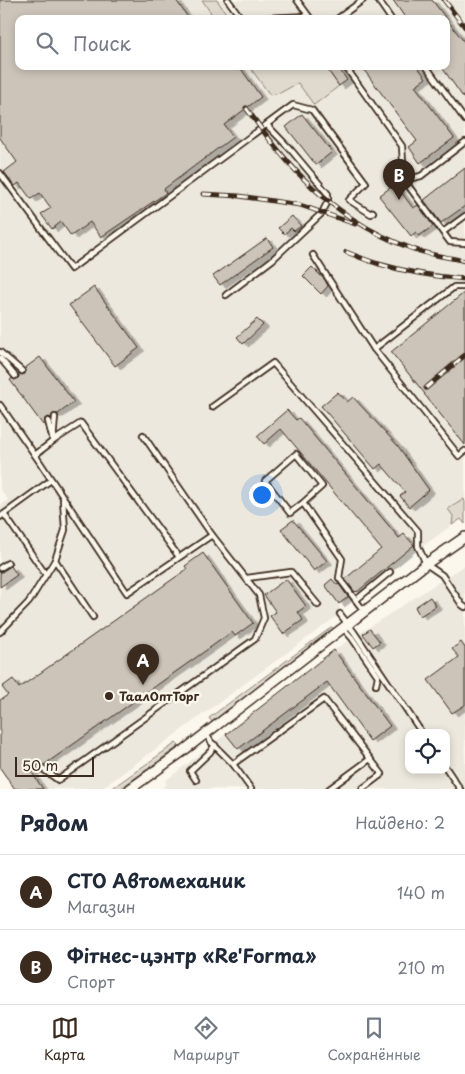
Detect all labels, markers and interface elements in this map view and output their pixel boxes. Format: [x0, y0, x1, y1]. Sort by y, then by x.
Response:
search box [15, 15, 450, 70]
icon: search [33, 29, 61, 57]
text: Поиск [73, 29, 131, 57]
pin: B [383, 159, 415, 200]
your location [249, 482, 275, 508]
pin: A [127, 644, 159, 685]
place label: ТаалОптТорг [119, 687, 199, 705]
marker: ТаалОптТорг [103, 690, 115, 702]
map controls [405, 729, 450, 774]
button: locate [405, 729, 450, 774]
scale bar [15, 754, 94, 777]
text: 50 m [22, 755, 58, 776]
text: Рядом [20, 806, 88, 838]
text: Найдено: 2 [355, 810, 445, 834]
text: СТО Автомеханик [67, 866, 245, 894]
text: A [30, 880, 42, 904]
text: 140 m [397, 880, 445, 904]
text: Магазин [67, 894, 136, 918]
text: Фітнес-цэнтр «Re'Forma» [67, 941, 316, 969]
text: B [31, 955, 41, 979]
text: 210 m [397, 955, 445, 979]
text: Спорт [67, 969, 115, 993]
tab: Карта [44, 1014, 85, 1065]
tab: Маршрут [173, 1014, 239, 1065]
tab: Сохранённые [327, 1014, 421, 1065]

